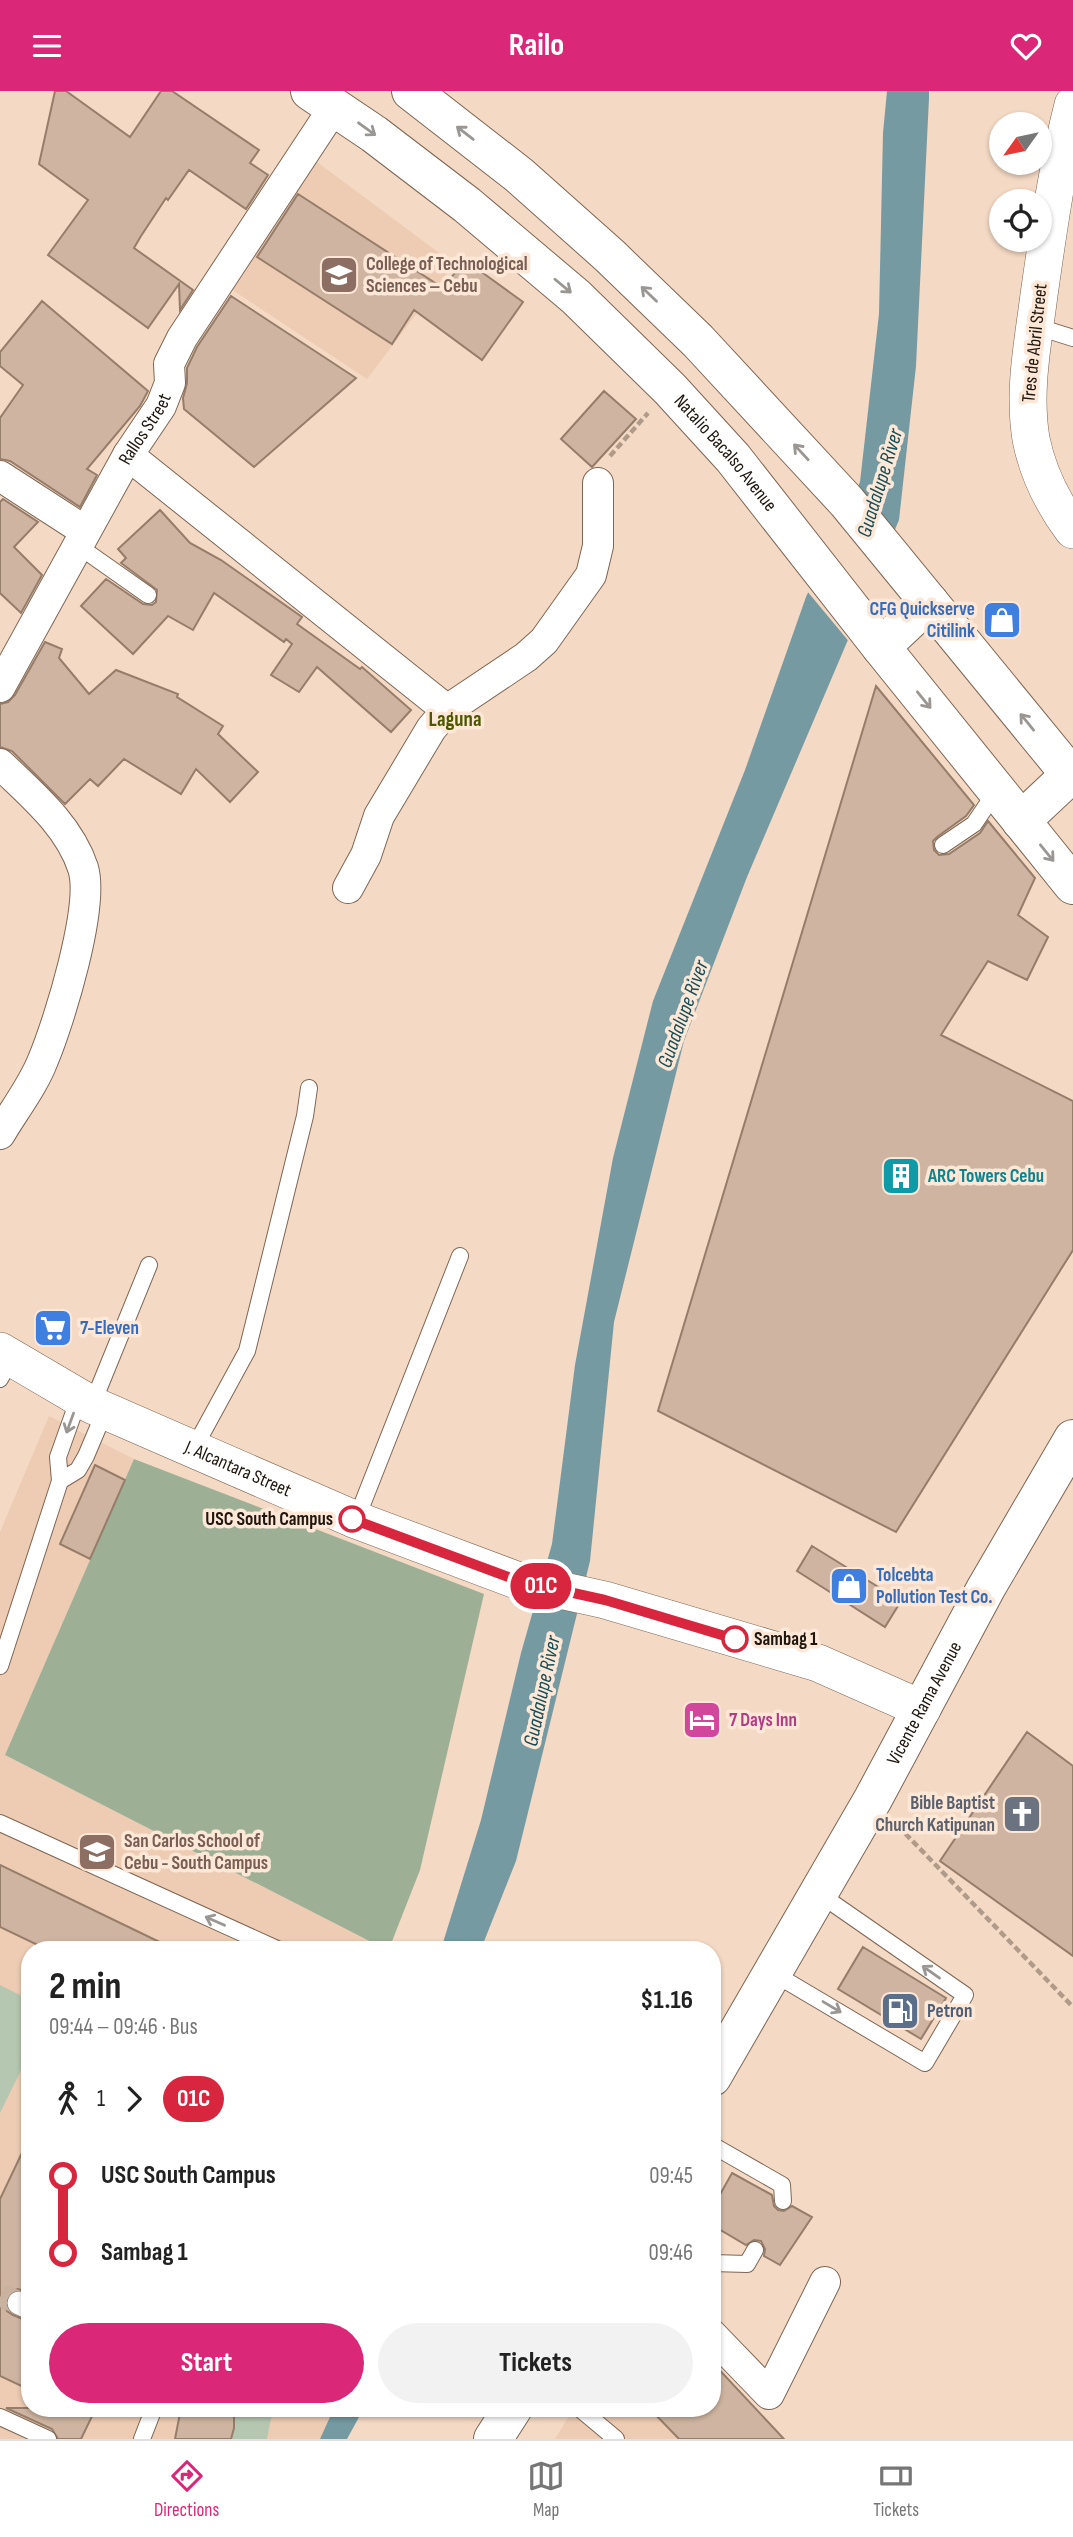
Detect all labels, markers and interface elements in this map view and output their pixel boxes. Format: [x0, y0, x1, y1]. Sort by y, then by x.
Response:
text: Railo [509, 26, 564, 65]
icon: menu [28, 27, 66, 65]
icon: heart [1007, 27, 1045, 65]
north arrow [989, 112, 1052, 175]
map controls [989, 112, 1052, 252]
one-way arrow [357, 122, 376, 136]
one-way arrow [456, 126, 475, 141]
button: locate [989, 189, 1052, 252]
place label: College of Technological Sciences – Cebu [366, 253, 528, 298]
school or university icon: College of Technological Sciences – Cebu [318, 254, 360, 296]
one-way arrow [554, 278, 572, 294]
street label: Tres de Abril Street [1017, 282, 1053, 404]
one-way arrow [641, 285, 658, 302]
street label: Rallos Street [113, 390, 176, 469]
street label: Natalio Bacalso Avenue [669, 390, 782, 516]
water label: Guadalupe River [852, 425, 909, 540]
one-way arrow [792, 444, 809, 461]
place label: CFG Quickserve Citilink [869, 598, 975, 643]
shop icon: CFG Quickserve Citilink [981, 599, 1023, 641]
one-way arrow [916, 690, 932, 708]
district label: Laguna [429, 707, 481, 732]
one-way arrow [1019, 714, 1035, 732]
one-way arrow [1040, 843, 1055, 862]
water label: Guadalupe River [652, 956, 714, 1071]
building icon: ARC Towers Cebu [880, 1155, 922, 1197]
place label: ARC Towers Cebu [927, 1165, 1044, 1188]
supermarket icon: 7-Eleven [32, 1307, 74, 1349]
place label: 7-Eleven [80, 1317, 139, 1340]
one-way arrow [63, 1411, 76, 1433]
street label: J. Alcantara Street [180, 1435, 295, 1502]
marker: USC South Campus [339, 1506, 365, 1532]
place label: USC South Campus [205, 1508, 333, 1531]
line badge: 01C [501, 1563, 581, 1609]
place label: Tolcebta Pollution Test Co. [876, 1564, 993, 1609]
shop icon: Tolcebta Pollution Test Co. [828, 1565, 870, 1607]
text: 01C [524, 1571, 558, 1600]
marker: Sambag 1 [722, 1626, 748, 1652]
place label: Sambag 1 [754, 1628, 818, 1651]
water label: Guadalupe River [518, 1633, 566, 1748]
street label: Vicente Rama Avenue [882, 1637, 967, 1769]
hotel icon: 7 Days Inn [681, 1699, 723, 1741]
place label: 7 Days Inn [729, 1709, 797, 1732]
place label: Bible Baptist Church Katipunan [875, 1792, 995, 1837]
church icon: Bible Baptist Church Katipunan [1001, 1793, 1043, 1835]
place label: San Carlos School of Cebu - South Campus [124, 1830, 268, 1875]
school or university icon: San Carlos School of Cebu - South Campus [76, 1831, 118, 1873]
one-way arrow [205, 1914, 226, 1927]
text: 2 min [49, 1964, 121, 2009]
one-way arrow [922, 1965, 941, 1979]
text: $1.16 [640, 1985, 693, 2016]
fuel station icon: Petron [879, 1990, 921, 2032]
place label: Petron [927, 2000, 972, 2023]
one-way arrow [821, 2001, 841, 2015]
text: 09:44 – 09:46 · Bus [49, 2013, 198, 2041]
icon: walk [49, 2080, 87, 2118]
icon: forward [115, 2080, 153, 2118]
text: 01C [177, 2084, 210, 2113]
text: 1 [97, 2085, 105, 2113]
text: USC South Campus [101, 2160, 276, 2191]
text: 09:45 [649, 2162, 693, 2190]
text: Sambag 1 [101, 2237, 188, 2268]
text: 09:46 [649, 2239, 693, 2267]
button: Start [49, 2323, 364, 2403]
button: Tickets [378, 2323, 693, 2403]
tab: Directions [154, 2457, 219, 2522]
tab: Map [527, 2457, 565, 2522]
tab: Tickets [873, 2457, 919, 2522]

